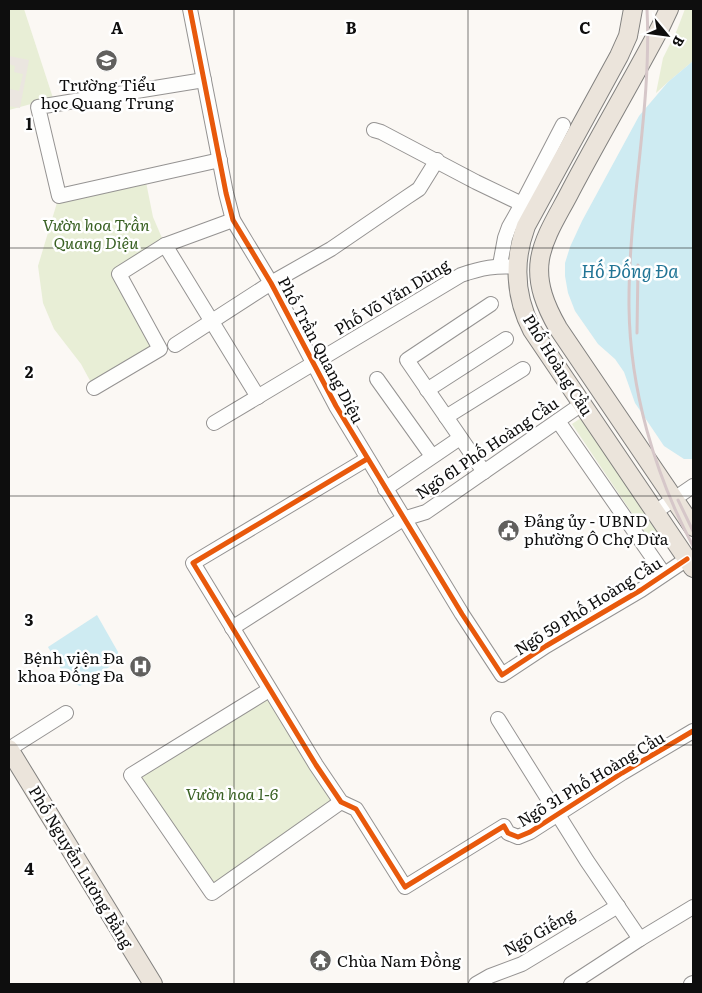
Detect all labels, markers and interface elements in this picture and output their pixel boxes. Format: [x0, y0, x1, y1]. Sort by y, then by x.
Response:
north arrow [642, 10, 692, 60]
text: A [111, 15, 123, 39]
text: B [345, 15, 357, 39]
text: C [579, 15, 591, 39]
text: B [668, 33, 690, 51]
school or university icon: Trường Tiểu học Quang Trung [95, 49, 119, 73]
place label: Trường Tiểu học Quang Trung [40, 72, 174, 114]
text: 1 [26, 111, 33, 135]
park label: Vườn hoa Trần Quang Diệu [42, 212, 150, 254]
street label: Phố Võ Văn Dũng [329, 252, 454, 340]
water label: Hố Đống Đa [581, 257, 679, 284]
street label: Phố Trần Quang Diệu [273, 272, 371, 427]
street label: Phố Hoàng Cầu [518, 309, 600, 420]
text: 2 [25, 359, 34, 383]
street label: Ngõ 61 Phố Hoàng Cầu [410, 390, 563, 504]
place label: Đảng ủy - UBND phường Ô Chợ Dừa [524, 508, 669, 550]
public building icon: Đảng ủy - UBND phường Ô Chợ Dừa [496, 518, 520, 542]
street label: Ngõ 59 Phố Hoàng Cầu [509, 550, 666, 660]
text: 3 [25, 607, 34, 631]
place label: Bệnh viện Đa khoa Đống Đa [18, 645, 124, 687]
hospital icon: Bệnh viện Đa khoa Đống Đa [128, 655, 152, 679]
street label: Ngõ 31 Phố Hoàng Cầu [512, 725, 669, 832]
street label: Phố Nguyễn Lương Bằng [24, 781, 140, 952]
park label: Vườn hoa 1-6 [186, 781, 279, 805]
text: 4 [24, 856, 34, 880]
street label: Ngõ Giếng [498, 901, 579, 961]
place label: Chùa Nam Đồng [337, 948, 461, 972]
temple icon: Chùa Nam Đồng [309, 949, 333, 973]

